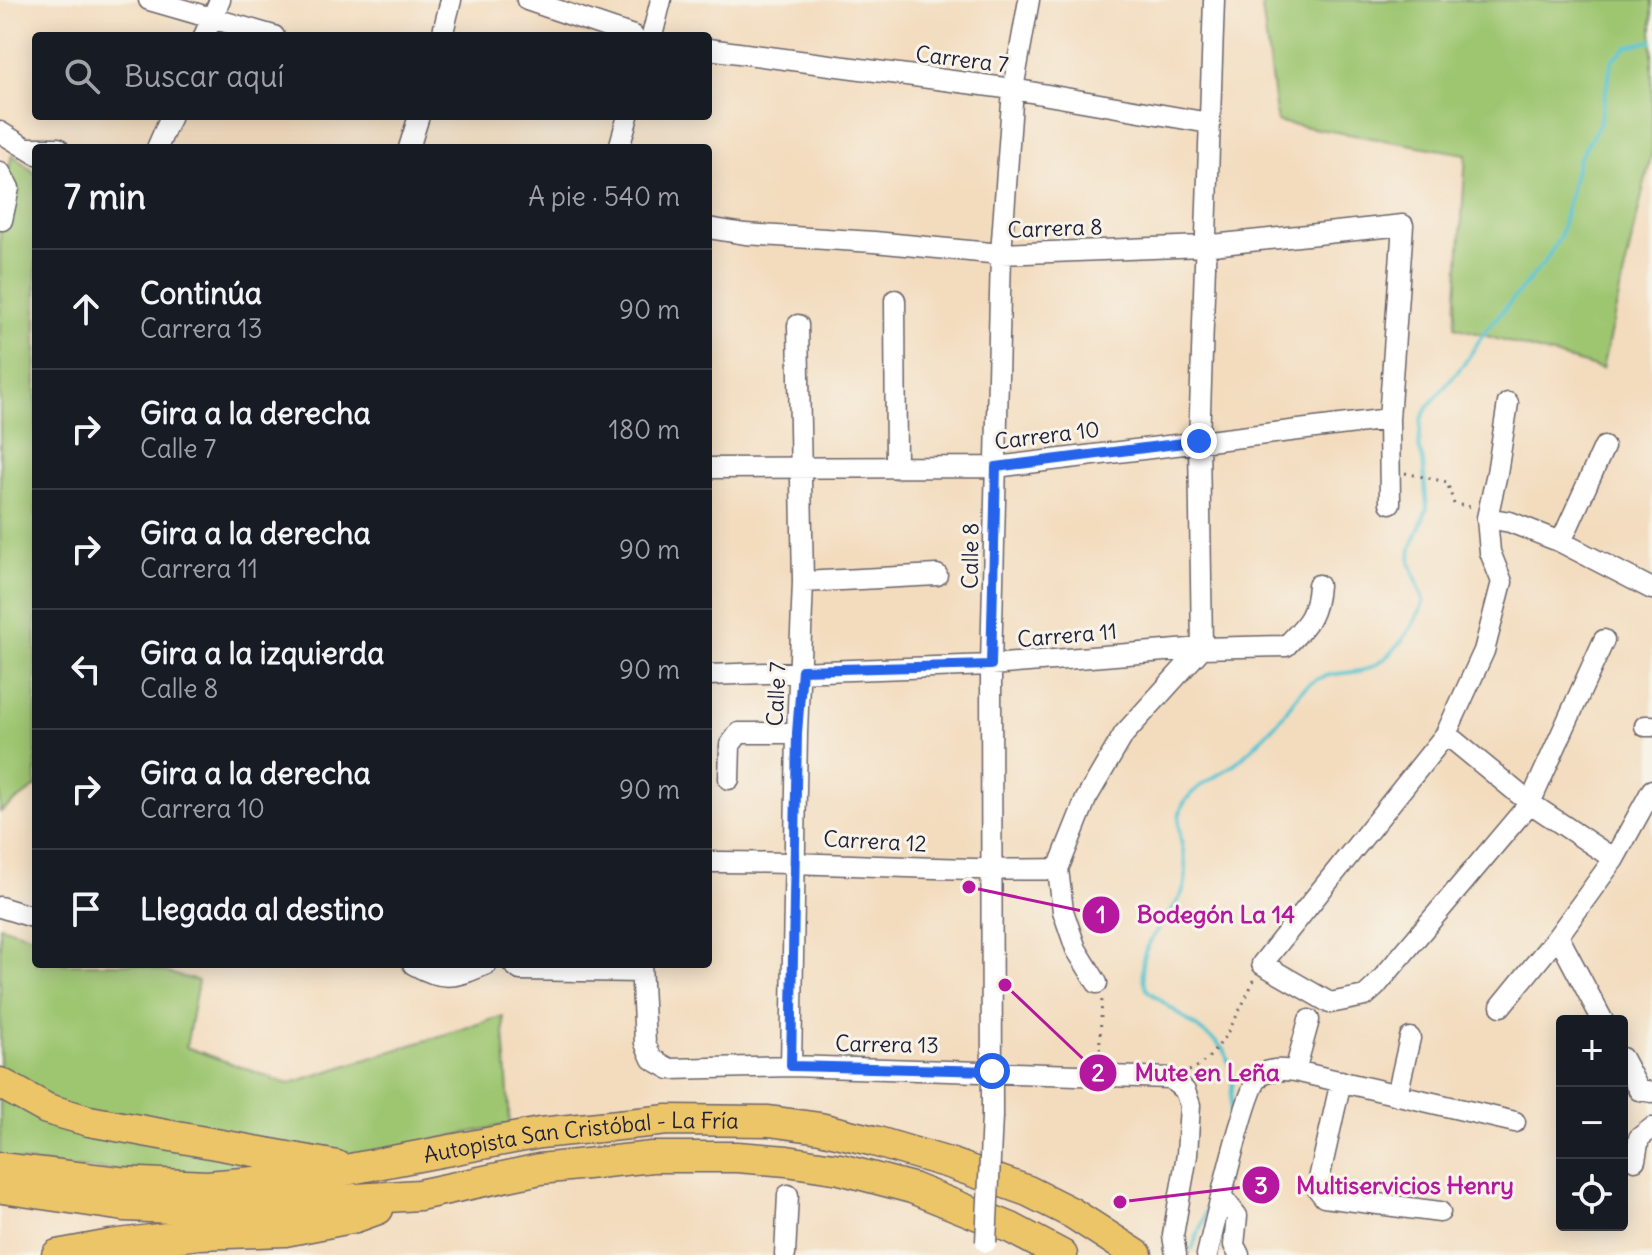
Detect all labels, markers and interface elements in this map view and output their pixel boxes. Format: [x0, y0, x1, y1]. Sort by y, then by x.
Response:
search box [32, 32, 712, 120]
street label: Carrera 7 [914, 39, 1010, 79]
icon: search [60, 54, 104, 98]
text: Buscar aquí [124, 57, 284, 95]
text: 7 min [64, 175, 146, 218]
text: A pie · 540 m [528, 180, 680, 213]
street label: Carrera 8 [1007, 212, 1103, 244]
text: Continúa [140, 274, 262, 312]
icon: ahead [64, 287, 108, 331]
text: 90 m [619, 293, 680, 326]
text: Carrera 13 [140, 312, 263, 345]
text: Gira a la derecha [140, 394, 371, 432]
icon: right [64, 407, 108, 451]
text: 180 m [609, 413, 680, 446]
street label: Carrera 10 [993, 415, 1101, 455]
route end [1181, 423, 1217, 459]
text: Calle 7 [140, 432, 216, 465]
text: Gira a la derecha [140, 514, 371, 552]
street label: Calle 8 [955, 523, 985, 589]
icon: right [64, 527, 108, 571]
text: 90 m [619, 533, 680, 566]
text: Carrera 11 [140, 552, 258, 585]
street label: Carrera 11 [1016, 617, 1118, 653]
text: Gira a la izquierda [140, 634, 384, 672]
icon: left [64, 647, 108, 691]
text: 90 m [619, 653, 680, 686]
street label: Calle 7 [760, 661, 792, 727]
text: Calle 8 [140, 672, 219, 705]
text: Gira a la derecha [140, 754, 371, 792]
icon: right [64, 767, 108, 811]
text: 90 m [619, 773, 680, 806]
text: Carrera 10 [140, 792, 265, 825]
street label: Carrera 12 [823, 824, 927, 858]
icon: arrive [64, 887, 108, 931]
text: Llegada al destino [140, 890, 384, 928]
callout: Bodegón La 14 [1081, 891, 1311, 939]
text: 1 [1096, 899, 1106, 929]
text: Bodegón La 14 [1137, 899, 1295, 929]
map controls [1556, 1015, 1628, 1231]
button: + [1556, 1015, 1628, 1087]
street label: Carrera 13 [835, 1029, 939, 1059]
callout: Mute en Leña [1078, 1049, 1295, 1097]
route start [974, 1053, 1010, 1089]
text: 2 [1091, 1057, 1105, 1087]
text: Mute en Leña [1134, 1057, 1280, 1087]
button: − [1556, 1087, 1628, 1159]
street label: Autopista San Cristóbal - La Fría [421, 1106, 739, 1169]
button: locate [1556, 1159, 1628, 1231]
callout: Multiservicios Henry [1241, 1161, 1530, 1209]
text: 3 [1254, 1170, 1268, 1200]
text: Multiservicios Henry [1296, 1170, 1514, 1200]

